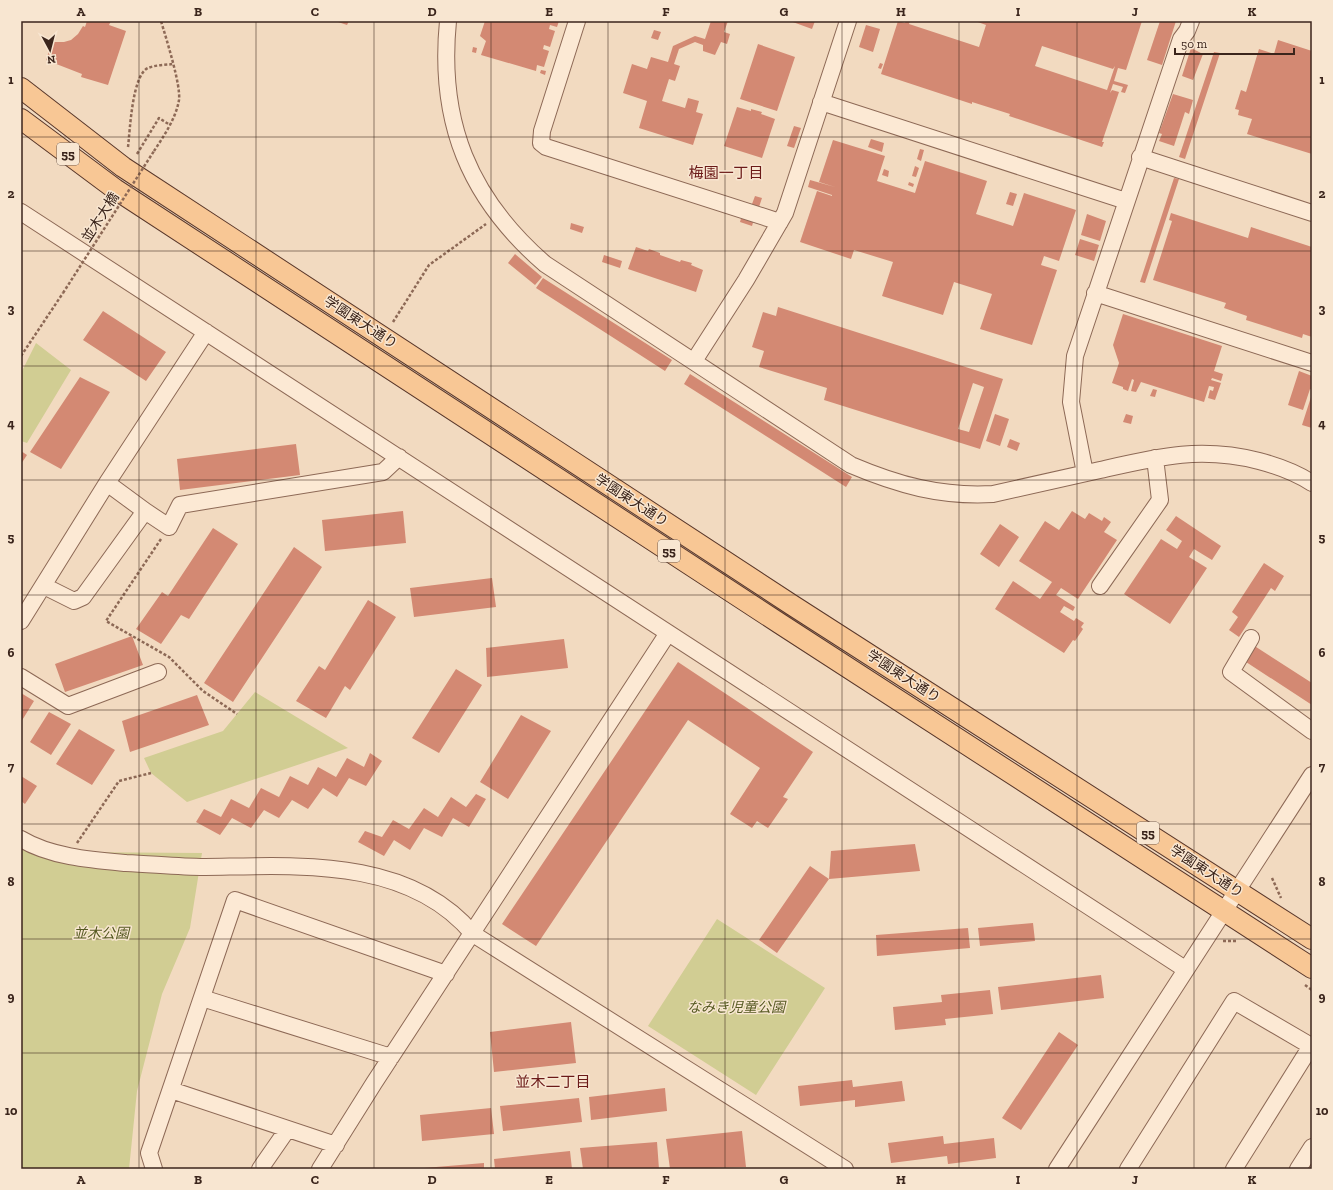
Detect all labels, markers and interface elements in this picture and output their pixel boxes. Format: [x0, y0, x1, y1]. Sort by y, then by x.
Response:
text: A [77, 4, 86, 19]
text: B [194, 4, 202, 19]
text: C [311, 4, 319, 19]
text: D [427, 4, 437, 19]
text: E [545, 4, 553, 19]
text: F [662, 4, 670, 19]
text: G [780, 4, 789, 19]
text: H [896, 4, 906, 19]
text: I [1016, 4, 1021, 19]
text: J [1132, 4, 1138, 19]
text: K [1248, 4, 1257, 19]
north arrow [30, 30, 70, 70]
scale bar [1175, 30, 1294, 56]
text: 50 m [1181, 37, 1208, 51]
text: N [46, 52, 56, 66]
text: 1 [8, 72, 14, 87]
text: 1 [1319, 72, 1325, 87]
road number: 55 [57, 143, 79, 165]
district label: 梅園一丁目 [688, 164, 764, 182]
text: 2 [8, 186, 15, 201]
text: 2 [1319, 186, 1326, 201]
street label: 並木大橋 [78, 189, 123, 245]
street label: 学園東大通り [321, 292, 401, 352]
text: 3 [8, 301, 15, 316]
text: 3 [1319, 301, 1326, 316]
text: 4 [7, 416, 15, 431]
text: 4 [1318, 416, 1326, 431]
street label: 学園東大通り [592, 470, 672, 530]
text: 5 [8, 530, 15, 545]
text: 5 [1319, 530, 1326, 545]
road number: 55 [658, 540, 680, 562]
text: 6 [8, 645, 15, 660]
text: 6 [1319, 645, 1326, 660]
street label: 学園東大通り [864, 646, 944, 706]
text: 7 [8, 759, 15, 774]
text: 7 [1319, 759, 1326, 774]
road number: 55 [1137, 822, 1159, 844]
street label: 学園東大通り [1167, 841, 1247, 901]
text: 8 [7, 874, 15, 889]
text: 8 [1318, 874, 1326, 889]
park label: 並木公園 [73, 925, 131, 942]
text: 9 [8, 989, 15, 1004]
text: 9 [1319, 989, 1326, 1004]
park label: なみき児童公園 [687, 999, 787, 1016]
district label: 並木二丁目 [515, 1073, 591, 1091]
text: 10 [5, 1103, 18, 1118]
text: 10 [1316, 1103, 1329, 1118]
text: A [77, 1172, 86, 1187]
text: B [194, 1172, 202, 1187]
text: C [311, 1172, 319, 1187]
text: D [427, 1172, 437, 1187]
text: E [545, 1172, 553, 1187]
text: F [662, 1172, 670, 1187]
text: G [780, 1172, 789, 1187]
text: H [896, 1172, 906, 1187]
text: I [1016, 1172, 1021, 1187]
text: J [1132, 1172, 1138, 1187]
text: K [1248, 1172, 1257, 1187]

